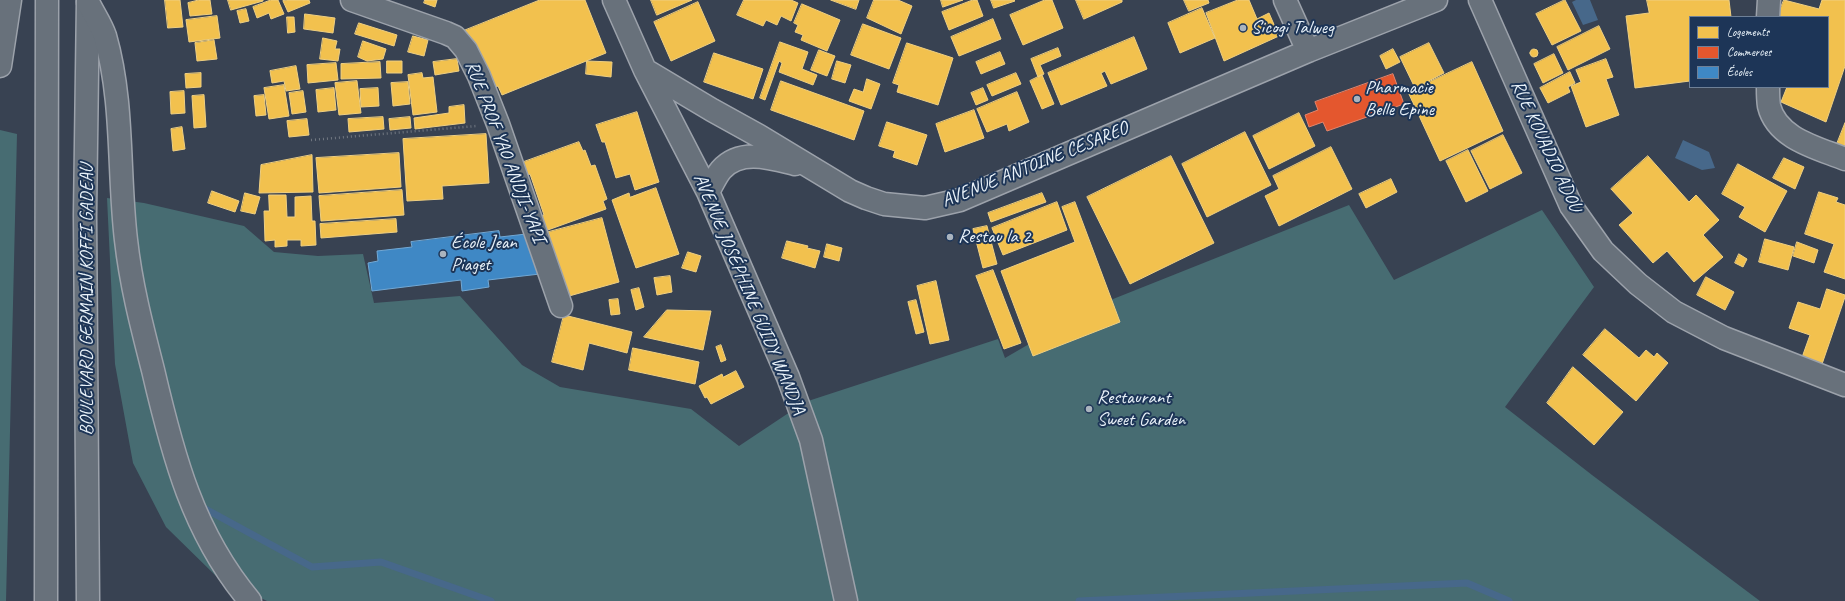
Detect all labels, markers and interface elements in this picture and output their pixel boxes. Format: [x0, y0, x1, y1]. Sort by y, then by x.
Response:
legend [1689, 16, 1829, 88]
place label: Sicogi Talweg [1251, 17, 1334, 39]
marker: Sicogi Talweg [1238, 23, 1248, 33]
text: Logements [1727, 24, 1769, 40]
text: Commerces [1727, 44, 1771, 60]
street label: RUE PROF YAO ANDJI-YAPI [460, 58, 550, 246]
text: Écoles [1727, 64, 1752, 80]
place label: Pharmacie Belle Epine [1365, 77, 1434, 121]
street label: RUE KOUADIO ADOU [1506, 77, 1586, 215]
marker: Pharmacie Belle Epine [1352, 94, 1362, 104]
street label: AVENUE ANTOINE CESAREO [938, 117, 1132, 213]
street label: BOULEVARD GERMAIN KOFFI GADEAU [76, 164, 98, 436]
street label: AVENUE JOSÉPHINE GUIDY WANDJA [688, 170, 810, 418]
place label: Restau la 2 [958, 226, 1031, 248]
place label: École Jean Piaget [451, 232, 517, 276]
marker: Restau la 2 [945, 232, 955, 242]
marker: École Jean Piaget [438, 249, 448, 259]
place label: Restaurant Sweet Garden [1097, 387, 1185, 431]
marker: Restaurant Sweet Garden [1084, 404, 1094, 414]

